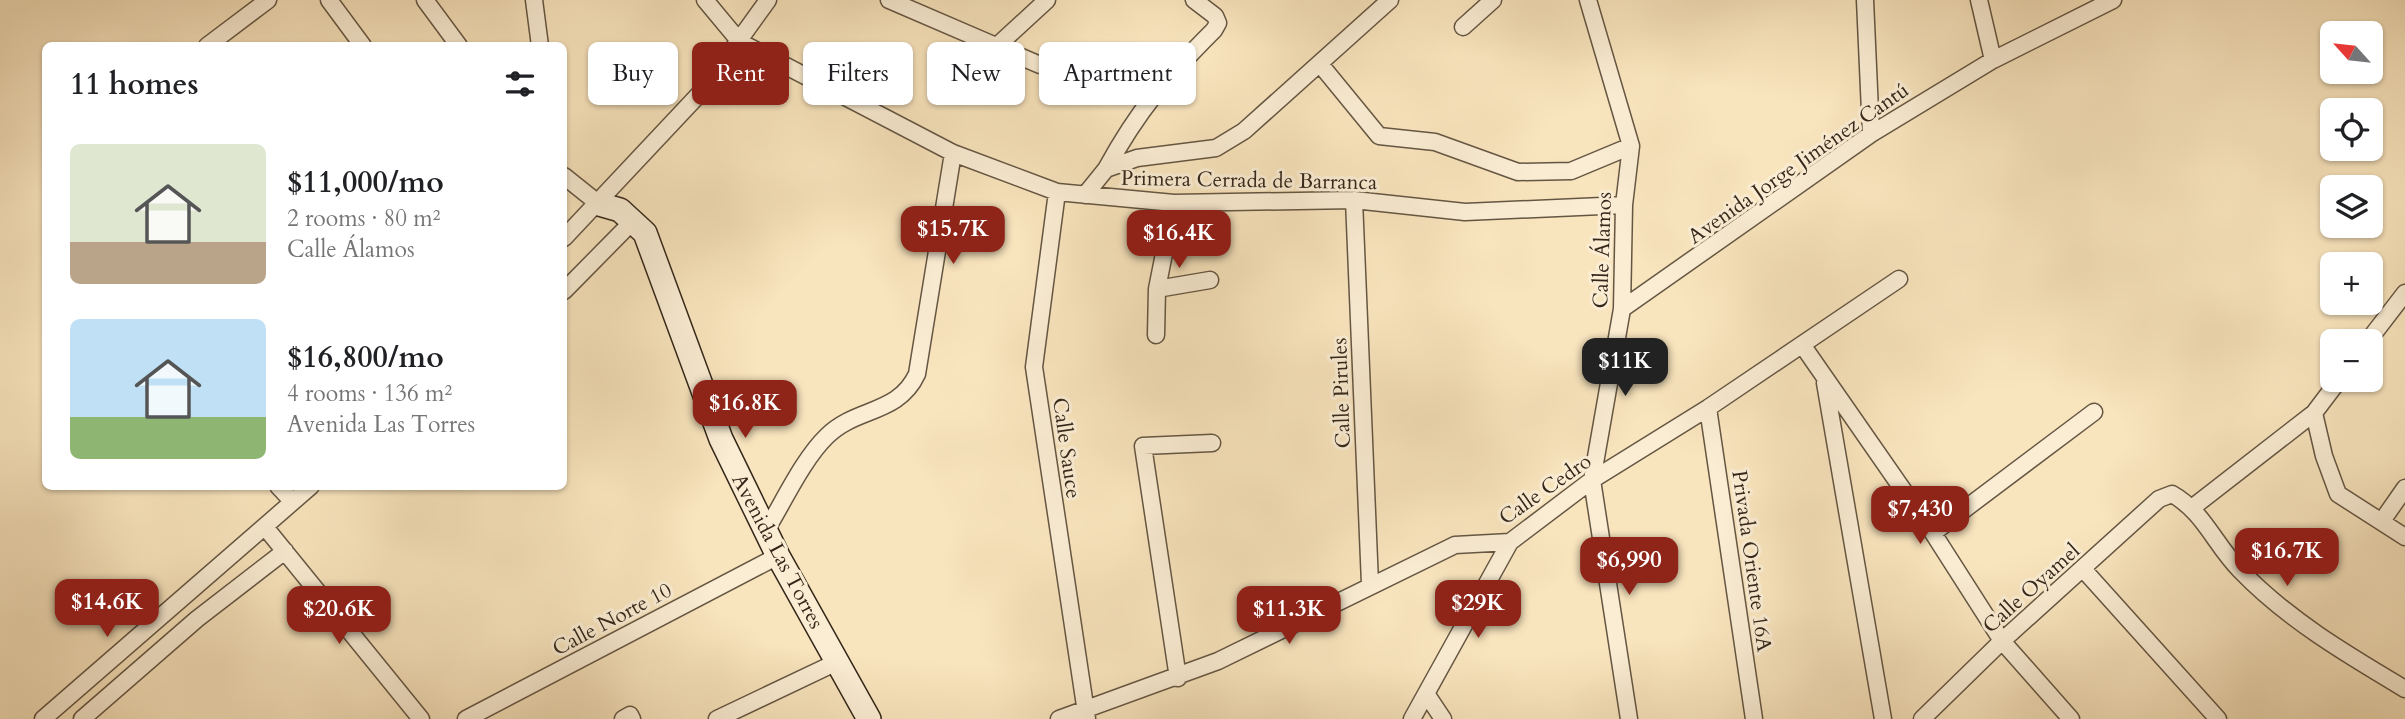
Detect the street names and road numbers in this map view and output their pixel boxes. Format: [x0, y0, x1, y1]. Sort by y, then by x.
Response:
street label: Avenida Jorge Jiménez Cantú [1682, 76, 1915, 251]
street label: Primera Cerrada de Barranca [1121, 164, 1377, 197]
street label: Calle Álamos [1586, 191, 1619, 309]
street label: Calle Pirules [1325, 337, 1358, 449]
street label: Calle Sauce [1045, 396, 1088, 500]
street label: Calle Cedro [1493, 447, 1597, 532]
street label: Privada Oriente 16A [1724, 468, 1779, 654]
street label: Avenida Las Torres [724, 469, 831, 634]
street label: Calle Oyamel [1976, 537, 2086, 640]
street label: Calle Norte 10 [547, 576, 677, 663]

